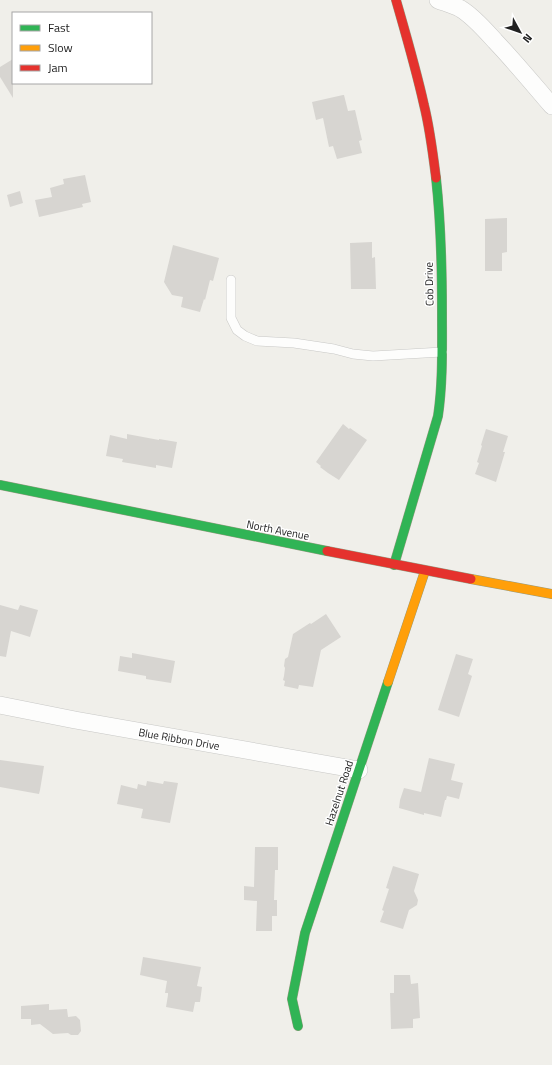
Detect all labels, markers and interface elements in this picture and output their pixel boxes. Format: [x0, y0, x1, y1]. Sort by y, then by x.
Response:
legend [12, 12, 152, 84]
north arrow [500, 12, 540, 52]
text: Fast [48, 18, 71, 37]
text: N [519, 30, 536, 46]
text: Slow [48, 38, 73, 57]
text: Jam [48, 58, 68, 77]
street label: Cob Drive [421, 261, 437, 306]
street label: North Avenue [245, 516, 311, 544]
street label: Blue Ribbon Drive [137, 724, 221, 754]
street label: Hazelnut Road [321, 758, 357, 828]

